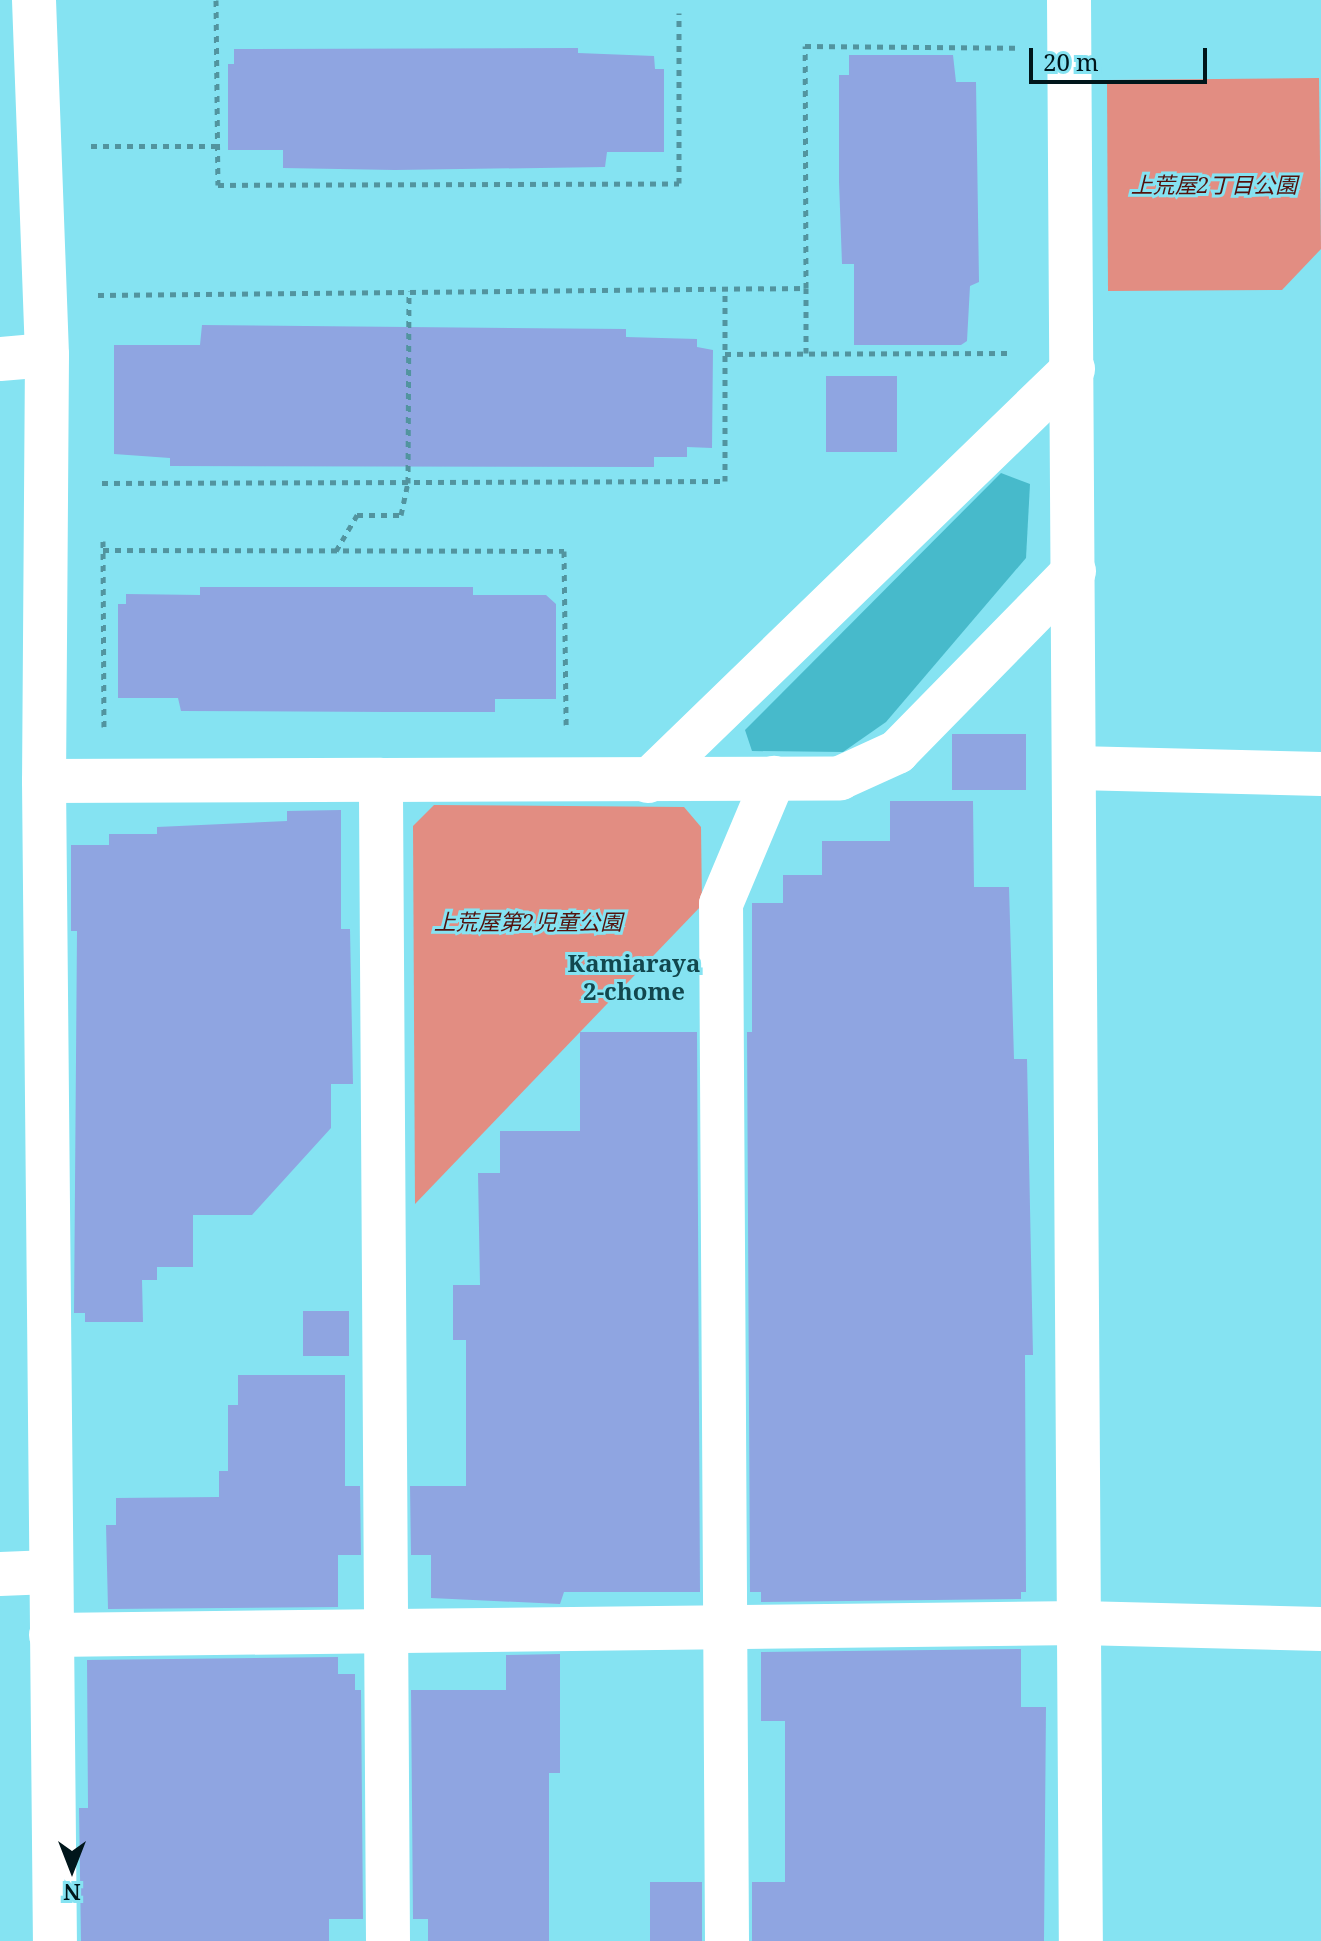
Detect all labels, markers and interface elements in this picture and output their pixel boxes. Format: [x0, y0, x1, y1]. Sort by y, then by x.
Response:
scale bar [1033, 32, 1211, 82]
text: 20 m [1043, 45, 1099, 78]
park label: 上荒屋2丁目公園 [1131, 172, 1297, 198]
park label: 上荒屋第2児童公園 [434, 909, 622, 935]
district label: Kamiaraya 2-chome [568, 949, 700, 1005]
north arrow [32, 1829, 112, 1909]
text: N [63, 1878, 81, 1908]

